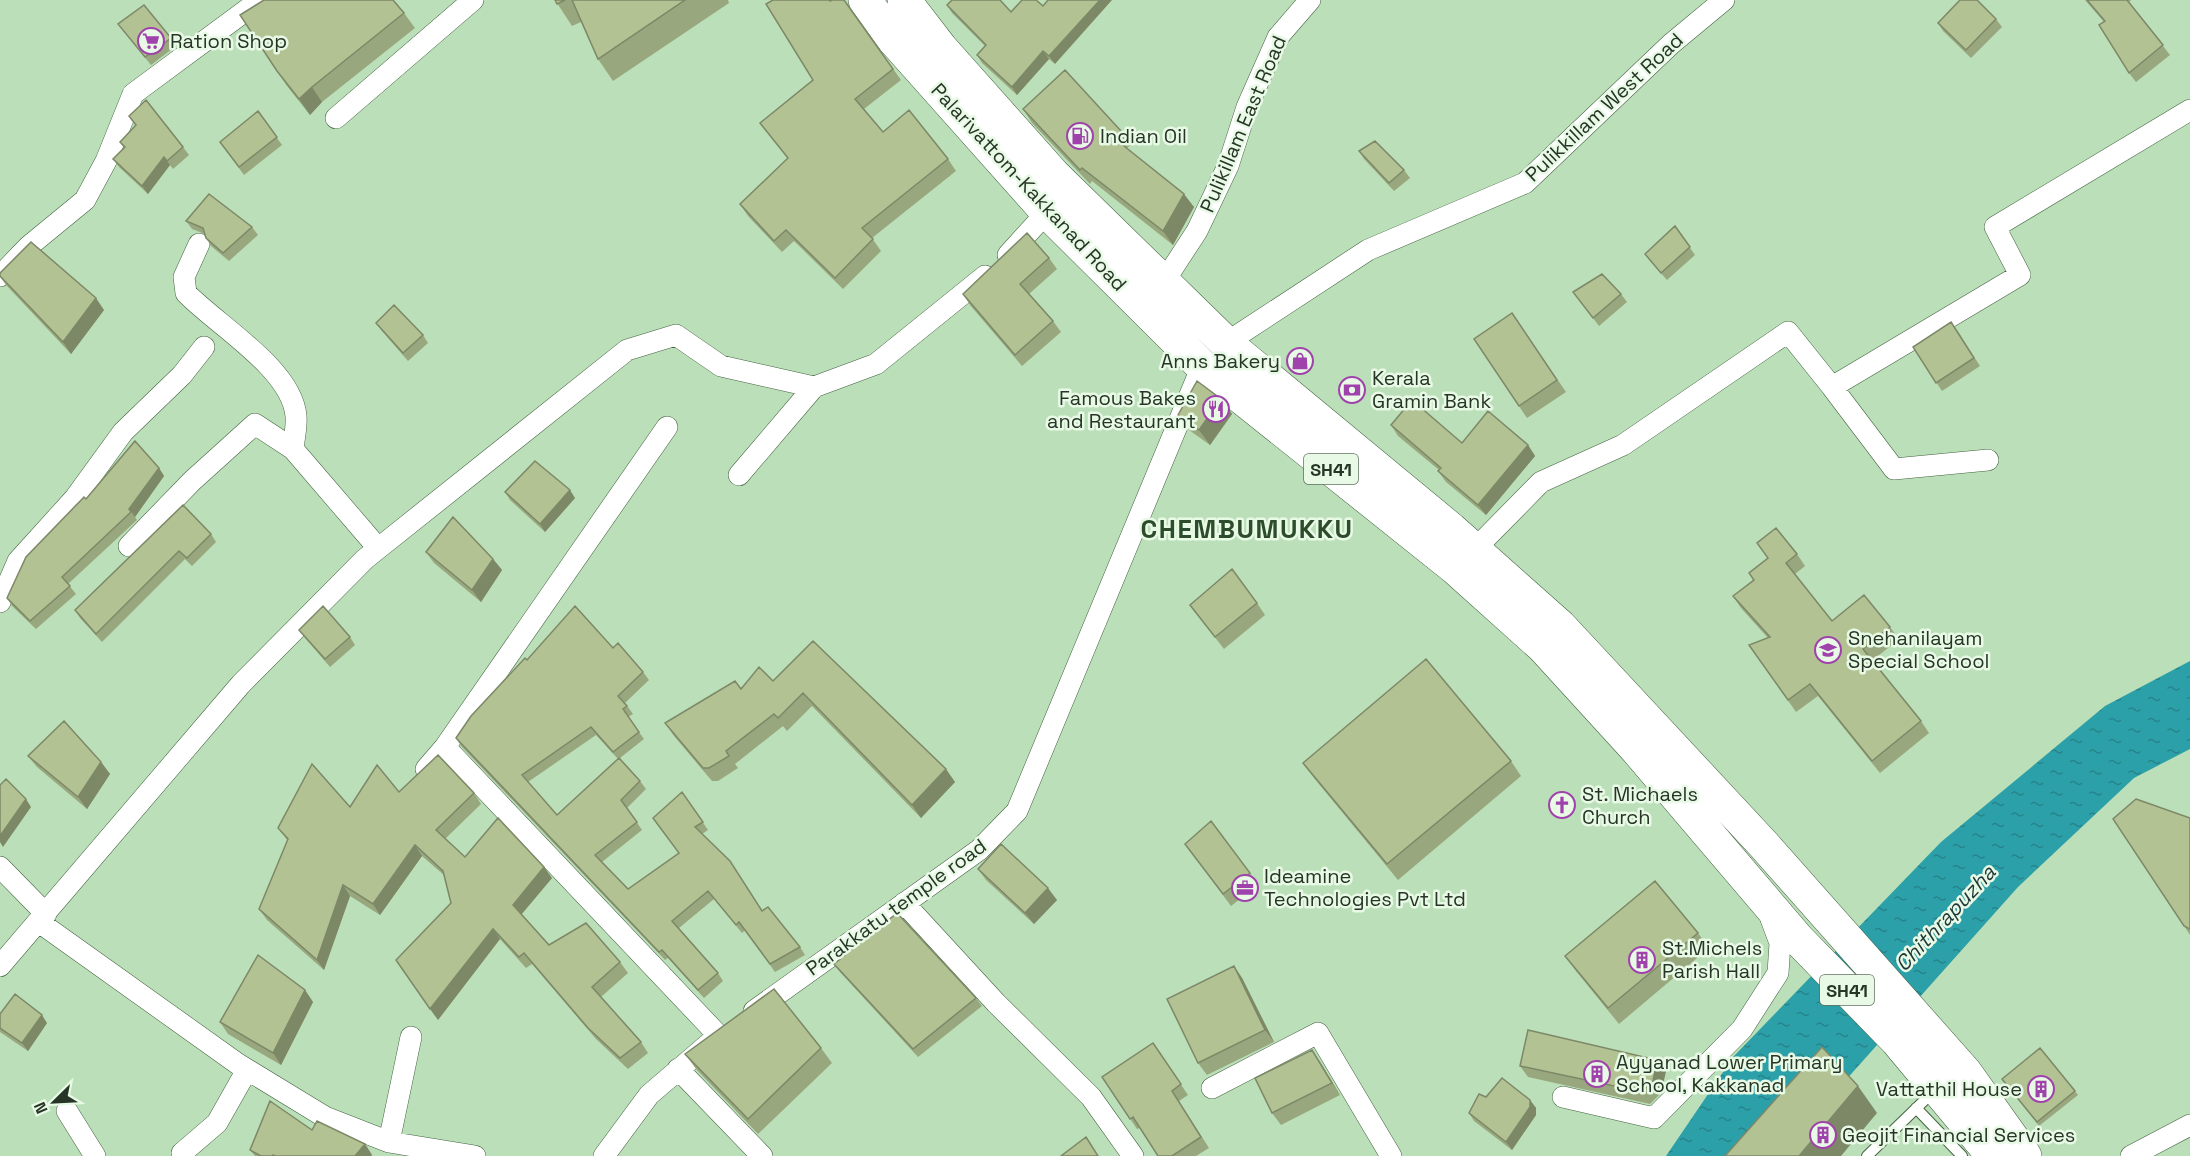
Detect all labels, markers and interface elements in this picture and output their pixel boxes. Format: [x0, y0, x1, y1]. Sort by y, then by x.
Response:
supermarket icon: Ration Shop [136, 26, 166, 56]
street label: Pulikkillam West Road [1520, 27, 1688, 187]
place label: Ration Shop [170, 28, 287, 54]
street label: Pulikillam East Road [1194, 32, 1292, 216]
street label: Palarivattom-Kakkanad Road [926, 77, 1132, 297]
fuel station icon: Indian Oil [1065, 121, 1095, 151]
place label: Indian Oil [1100, 123, 1187, 149]
shop icon: Anns Bakery [1285, 346, 1315, 376]
place label: Anns Bakery [1161, 348, 1280, 374]
place label: Kerala Gramin Bank [1372, 365, 1491, 414]
bank icon: Kerala Gramin Bank [1337, 375, 1367, 405]
place label: Famous Bakes and Restaurant [1047, 385, 1196, 434]
restaurant icon: Famous Bakes and Restaurant [1201, 394, 1231, 424]
road number: SH41 [1304, 454, 1358, 484]
district label: CHEMBUMUKKU [1141, 512, 1353, 546]
place label: Snehanilayam Special School [1848, 625, 1989, 674]
school or university icon: Snehanilayam Special School [1813, 635, 1843, 665]
place label: St. Michaels Church [1582, 781, 1698, 830]
church icon: St. Michaels Church [1547, 790, 1577, 820]
street label: Parakkatu temple road [801, 833, 991, 981]
water label: Chithrapuzha [1889, 858, 2002, 977]
place label: Ideamine Technologies Pvt Ltd [1264, 863, 1466, 912]
office icon: Ideamine Technologies Pvt Ltd [1230, 873, 1260, 903]
place label: St.Michels Parish Hall [1662, 935, 1762, 984]
building icon: St.Michels Parish Hall [1627, 945, 1657, 975]
road number: SH41 [1820, 975, 1874, 1005]
place label: Ayyanad Lower Primary School, Kakkanad [1616, 1049, 1842, 1098]
building icon: Ayyanad Lower Primary School, Kakkanad [1582, 1059, 1612, 1089]
north arrow [24, 1072, 84, 1132]
building icon: Vattathil House [2026, 1074, 2056, 1104]
place label: Vattathil House [1876, 1076, 2022, 1102]
text: N [29, 1099, 53, 1117]
building icon: Geojit Financial Services [1808, 1120, 1838, 1150]
place label: Geojit Financial Services [1842, 1122, 2075, 1148]

